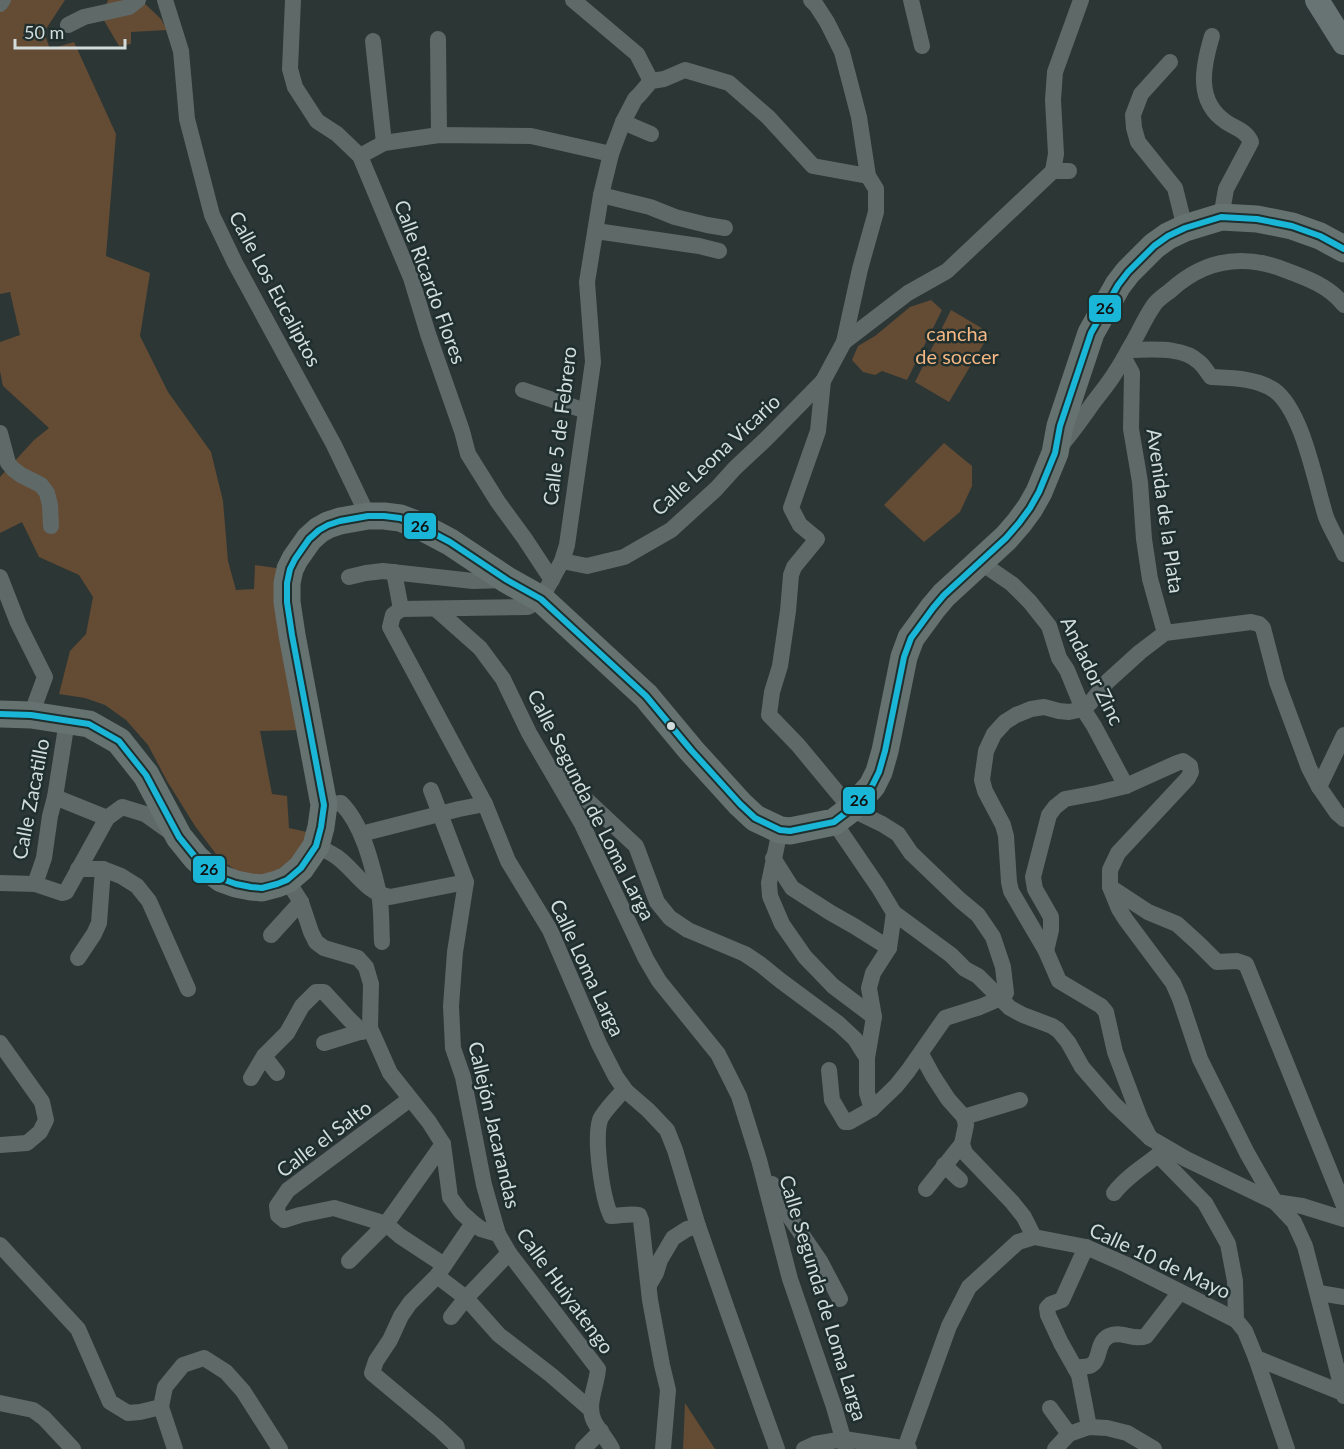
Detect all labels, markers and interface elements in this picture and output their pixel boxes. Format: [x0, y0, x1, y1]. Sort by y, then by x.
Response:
scale bar [15, 12, 124, 50]
text: 50 m [24, 21, 64, 43]
street label: Calle Ricardo Flores [390, 196, 472, 367]
street label: Calle Los Eucaliptos [225, 207, 327, 370]
line badge: 26 [1088, 294, 1122, 323]
text: 26 [1096, 298, 1114, 317]
park label: cancha de soccer [915, 321, 999, 368]
street label: Calle 5 de Febrero [537, 345, 581, 507]
street label: Calle Leona Vicario [646, 389, 784, 520]
street label: Avenida de la Plata [1143, 427, 1189, 595]
line badge: 26 [403, 512, 437, 540]
text: 26 [411, 516, 429, 535]
street label: Andador Zinc [1056, 612, 1130, 729]
street label: Calle Segunda de Loma Larga [523, 685, 661, 924]
unlabelled marker [665, 720, 677, 732]
street label: Calle Zacatillo [7, 736, 54, 861]
line badge: 26 [842, 786, 876, 815]
text: 26 [850, 790, 868, 809]
line badge: 26 [192, 855, 226, 884]
text: 26 [200, 859, 218, 878]
street label: Calle Loma Larga [546, 895, 630, 1040]
street label: Callejón Jacarandas [464, 1039, 526, 1211]
street label: Calle el Salto [271, 1095, 376, 1182]
street label: Calle Segunda de Loma Larga [775, 1172, 873, 1423]
street label: Calle 10 de Mayo [1086, 1217, 1235, 1303]
street label: Calle Huiyatengo [512, 1223, 620, 1358]

